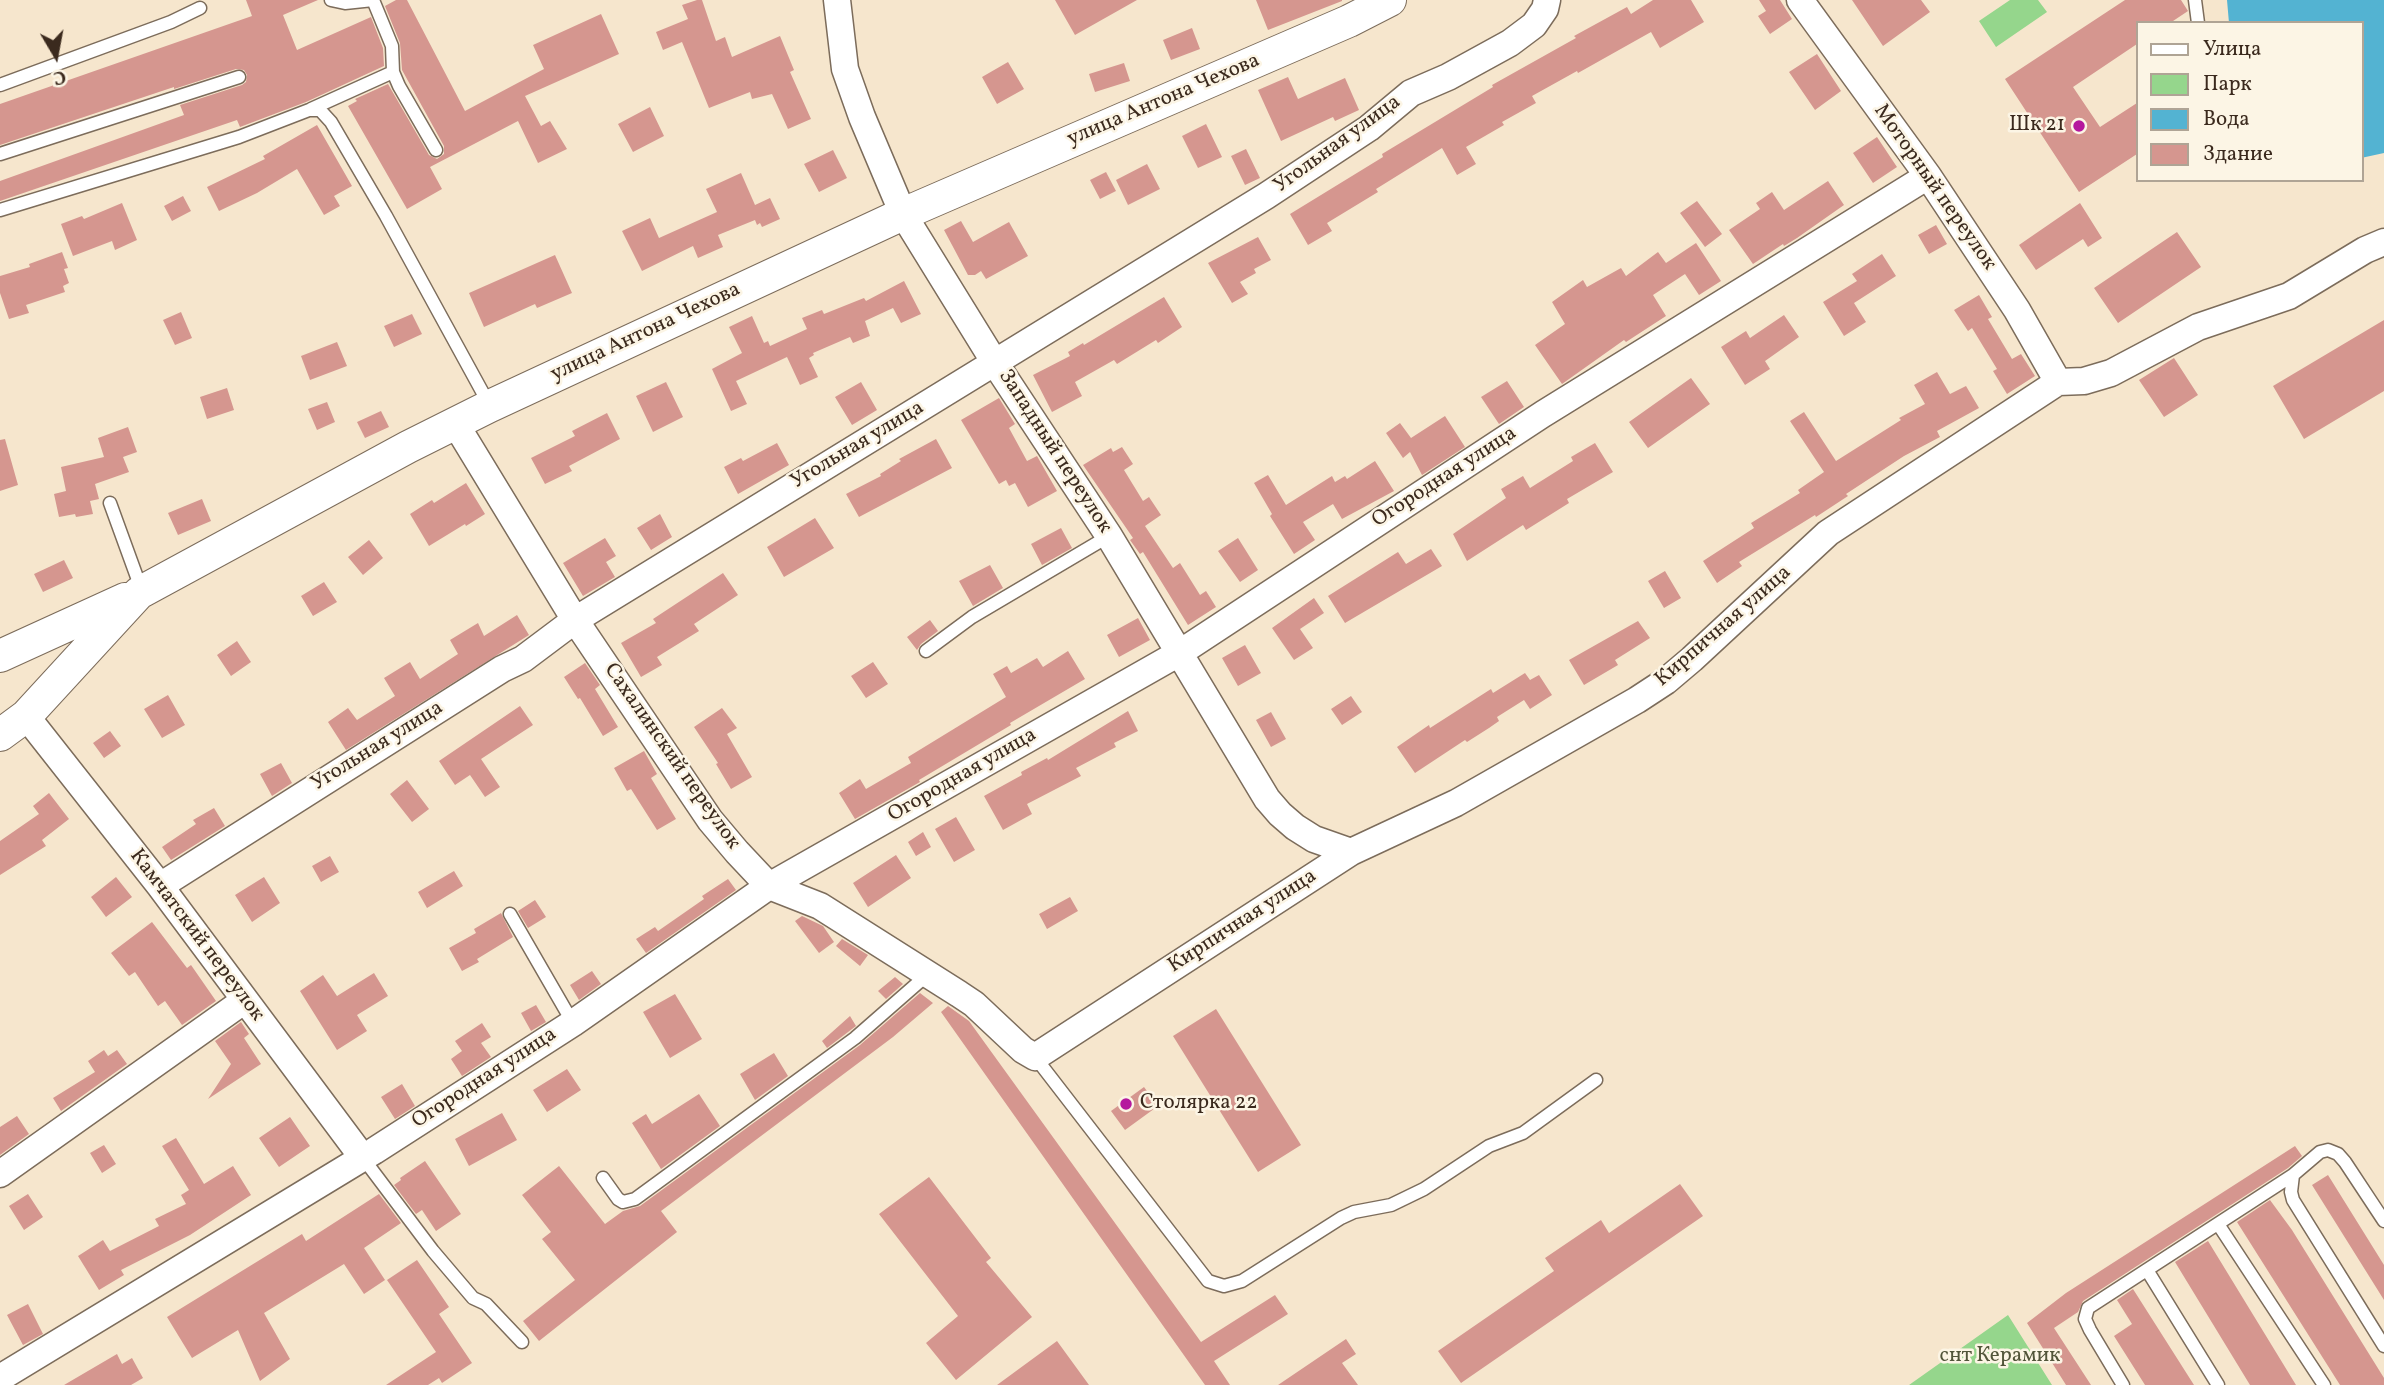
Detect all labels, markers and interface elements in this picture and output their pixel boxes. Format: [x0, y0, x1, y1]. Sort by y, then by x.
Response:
north arrow [21, 21, 91, 91]
legend [2136, 21, 2363, 182]
text: Улица [2203, 35, 2261, 64]
street label: улица Антона Чехова [1064, 49, 1264, 153]
text: С [51, 63, 68, 91]
text: Парк [2203, 70, 2252, 99]
street label: Угольная улица [1270, 90, 1406, 200]
street label: Моторный переулок [1867, 100, 2001, 276]
text: Вода [2203, 105, 2250, 134]
place label: Шк 21 [2009, 113, 2065, 139]
marker: Шк 21 [2071, 118, 2087, 134]
text: Здание [2203, 140, 2273, 169]
street label: улица Антона Чехова [547, 278, 745, 388]
street label: Западный переулок [992, 365, 1116, 539]
street label: Угольная улица [787, 396, 929, 496]
street label: Огородная улица [1368, 422, 1522, 534]
street label: Кирпичная улица [1651, 561, 1797, 693]
street label: Сахалинский переулок [597, 659, 745, 855]
street label: Угольная улица [307, 696, 449, 798]
street label: Огородная улица [884, 723, 1042, 829]
street label: Камчатский переулок [123, 845, 269, 1027]
street label: Кирпичная улица [1164, 865, 1322, 979]
street label: Огородная улица [408, 1023, 562, 1135]
place label: Столярка 22 [1140, 1091, 1258, 1117]
marker: Столярка 22 [1118, 1096, 1134, 1112]
park label: снт Керамик [1939, 1344, 2061, 1370]

